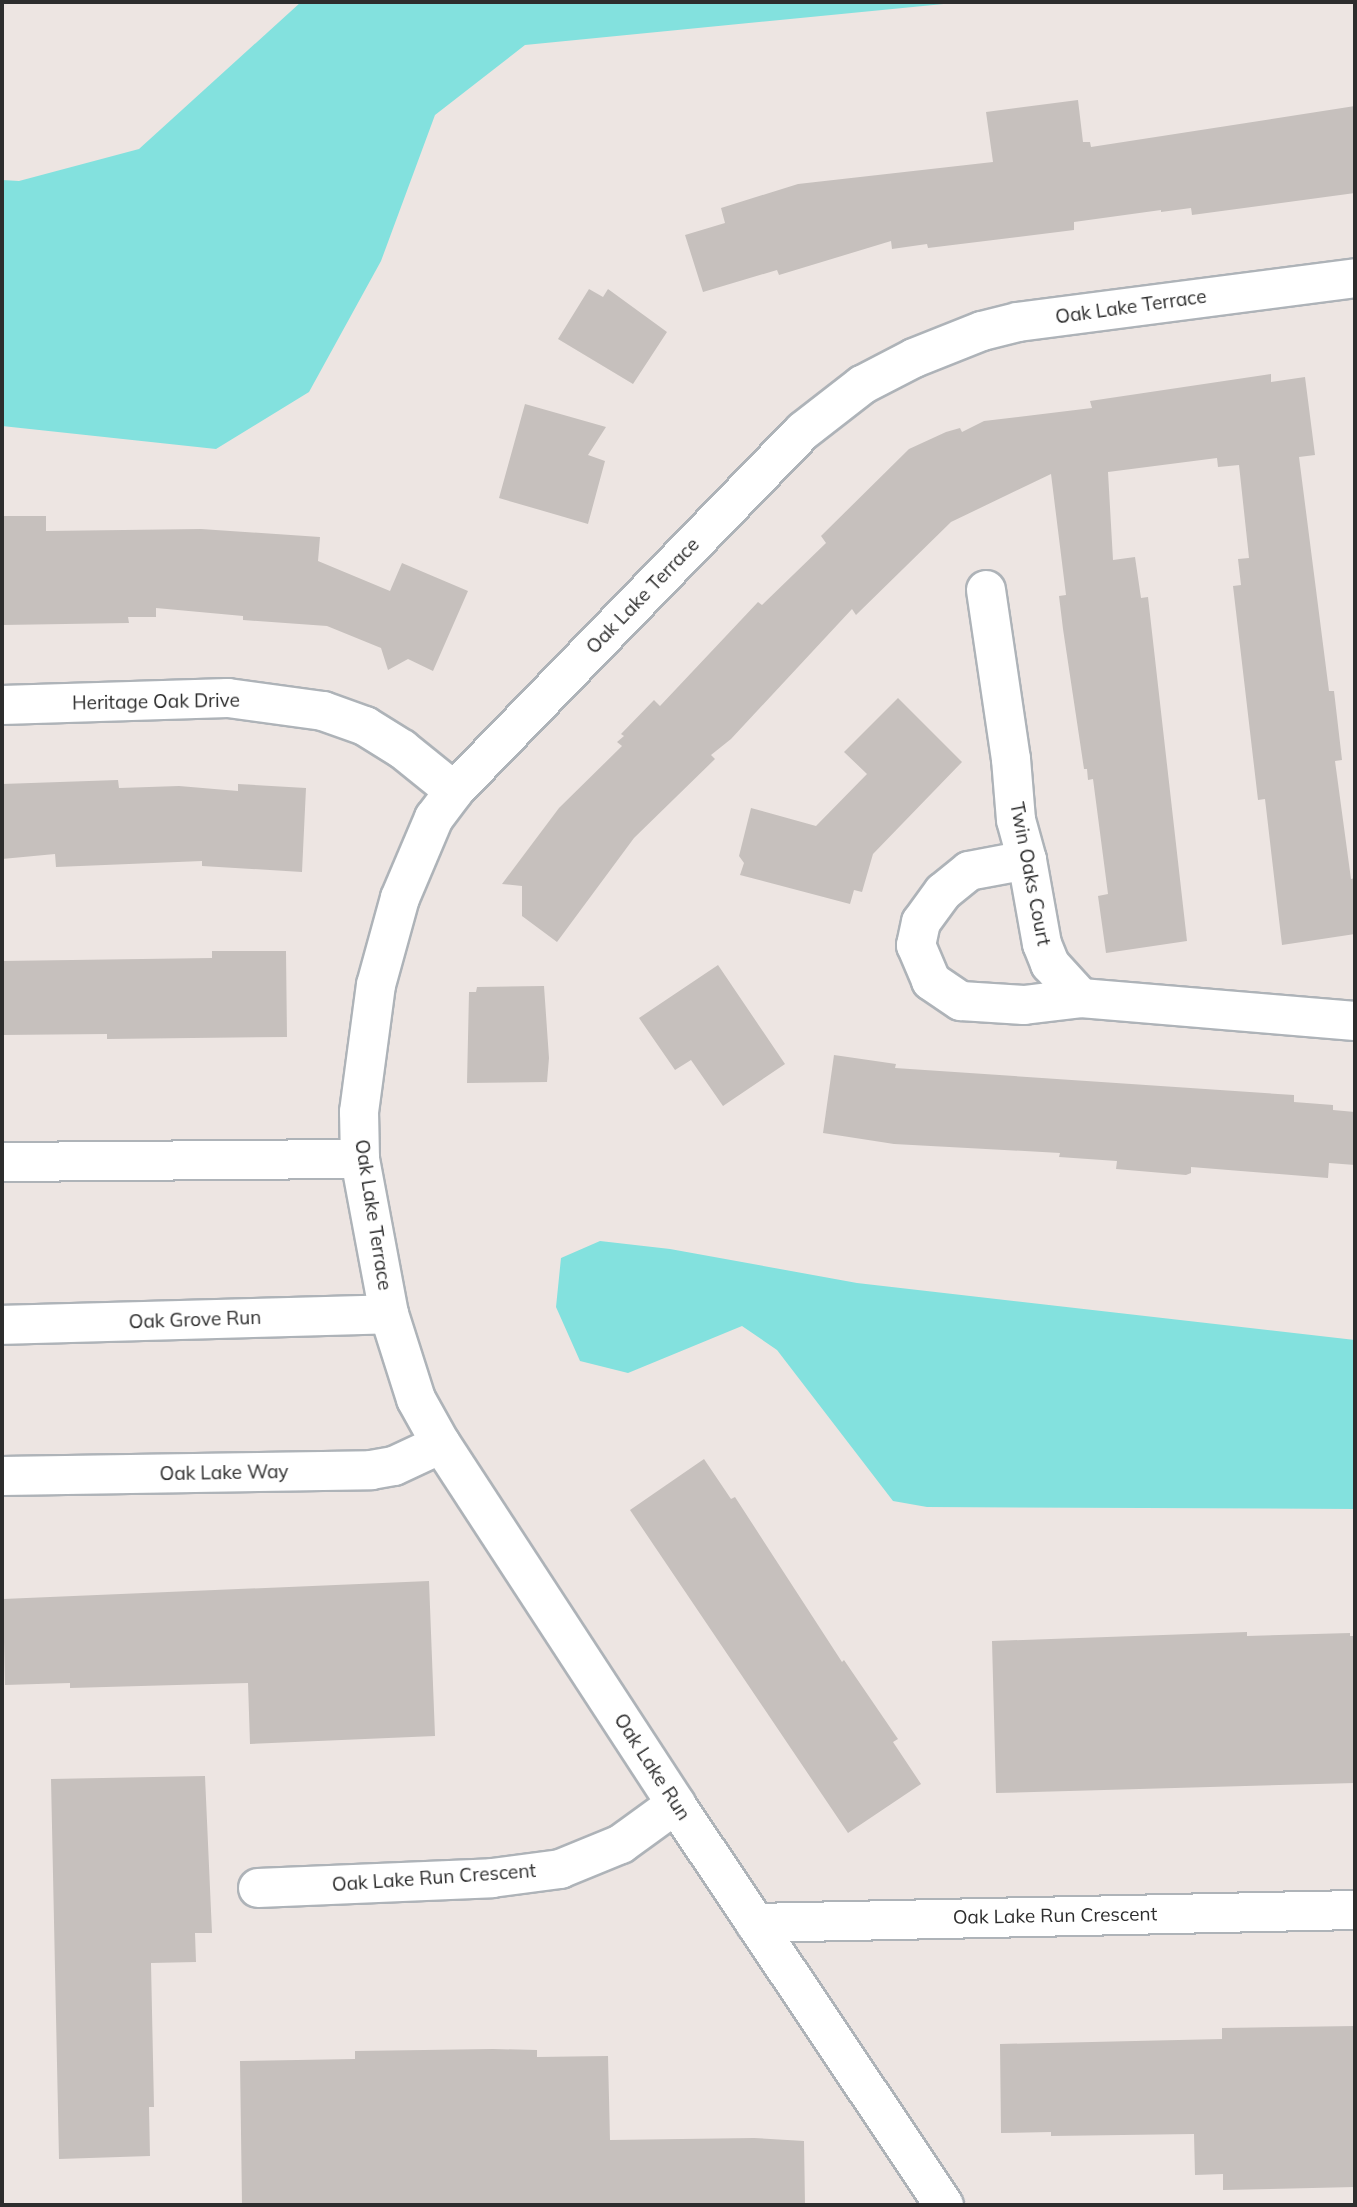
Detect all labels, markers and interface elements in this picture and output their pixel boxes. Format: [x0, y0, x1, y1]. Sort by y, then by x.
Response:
street label: Oak Lake Terrace [1054, 285, 1208, 329]
street label: Oak Lake Terrace [582, 533, 704, 659]
street label: Heritage Oak Drive [72, 689, 240, 715]
street label: Twin Oaks Court [1005, 800, 1055, 948]
street label: Oak Lake Terrace [350, 1138, 396, 1292]
street label: Oak Grove Run [128, 1306, 262, 1334]
street label: Oak Lake Way [159, 1460, 289, 1486]
street label: Oak Lake Run [609, 1709, 695, 1825]
street label: Oak Lake Run Crescent [331, 1859, 537, 1897]
street label: Oak Lake Run Crescent [953, 1903, 1157, 1929]

